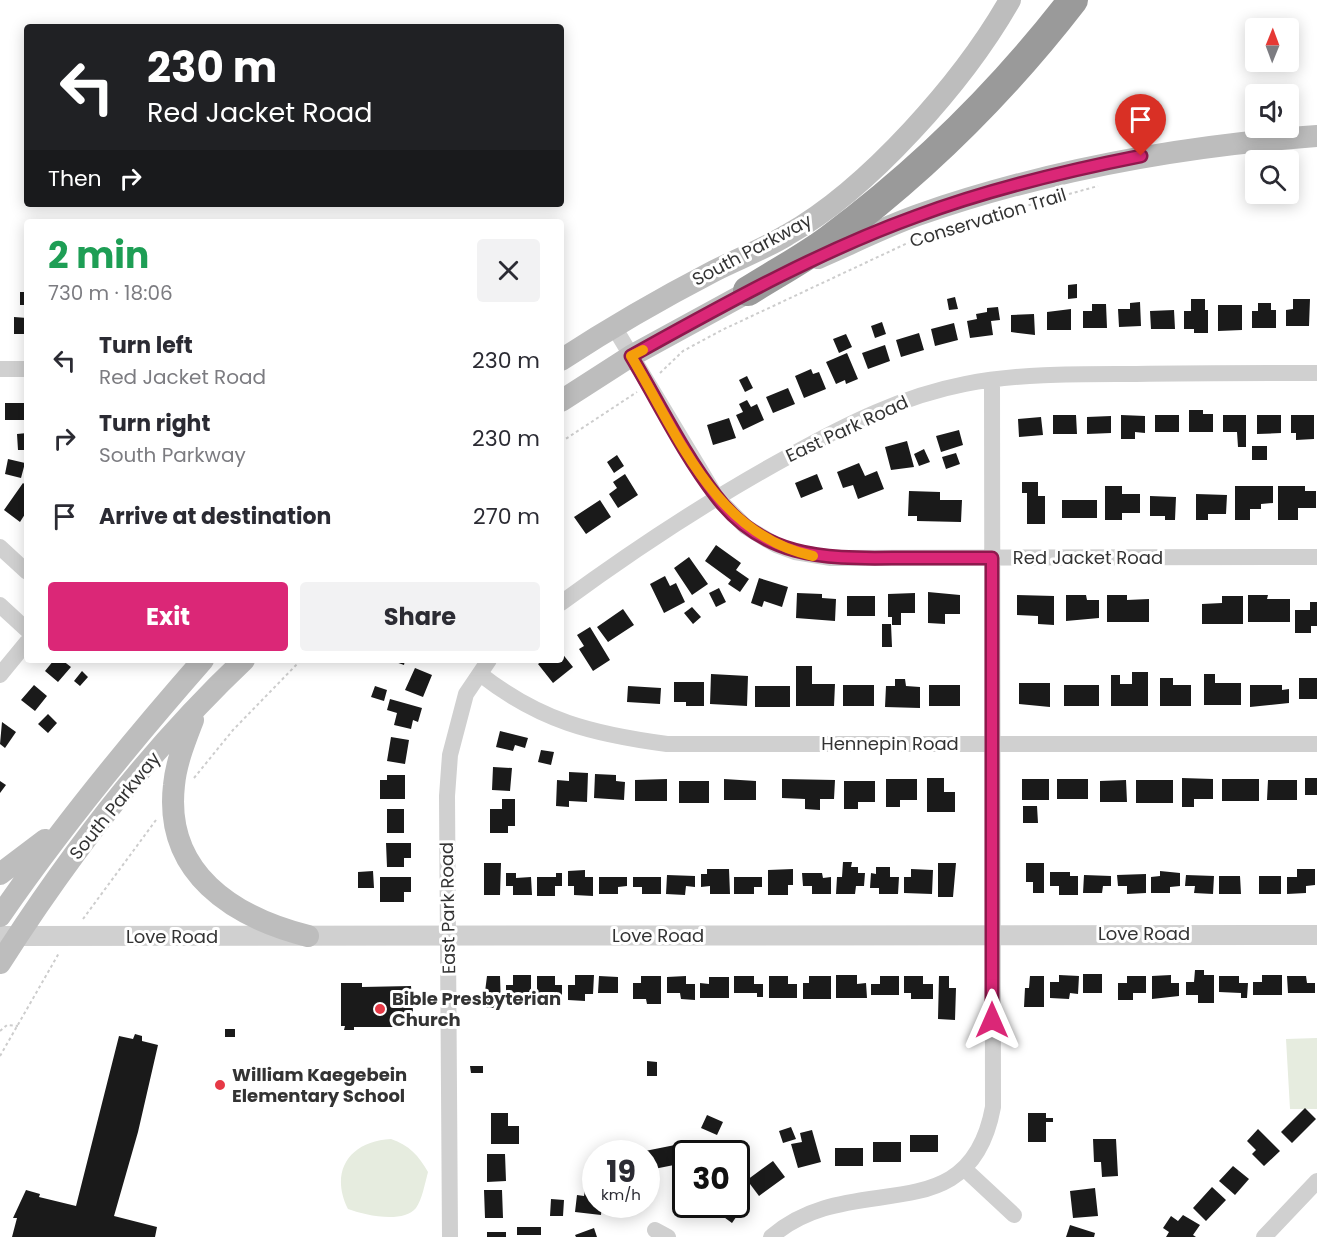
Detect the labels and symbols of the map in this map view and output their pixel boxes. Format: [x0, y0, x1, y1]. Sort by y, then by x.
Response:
north arrow [1245, 18, 1299, 72]
pin [1115, 94, 1166, 156]
street label: Conservation Trail [906, 182, 1069, 253]
street label: South Parkway [688, 208, 816, 292]
street label: East Park Road [782, 389, 912, 468]
street label: Red Jacket Road [1013, 545, 1163, 570]
street label: Hennepin Road [821, 731, 959, 756]
street label: South Parkway [63, 746, 166, 865]
street label: East Park Road [434, 842, 461, 974]
street label: Love Road [1098, 921, 1190, 946]
street label: Love Road [612, 923, 704, 948]
street label: Love Road [126, 924, 218, 949]
place label: Bible Presbyterian Church [392, 986, 561, 1032]
position arrow [960, 988, 1024, 1052]
marker: Bible Presbyterian Church [373, 1002, 387, 1016]
place label: William Kaegebein Elementary School [232, 1062, 407, 1108]
marker: William Kaegebein Elementary School [213, 1078, 227, 1092]
speed limit sign: 30 [672, 1140, 750, 1218]

